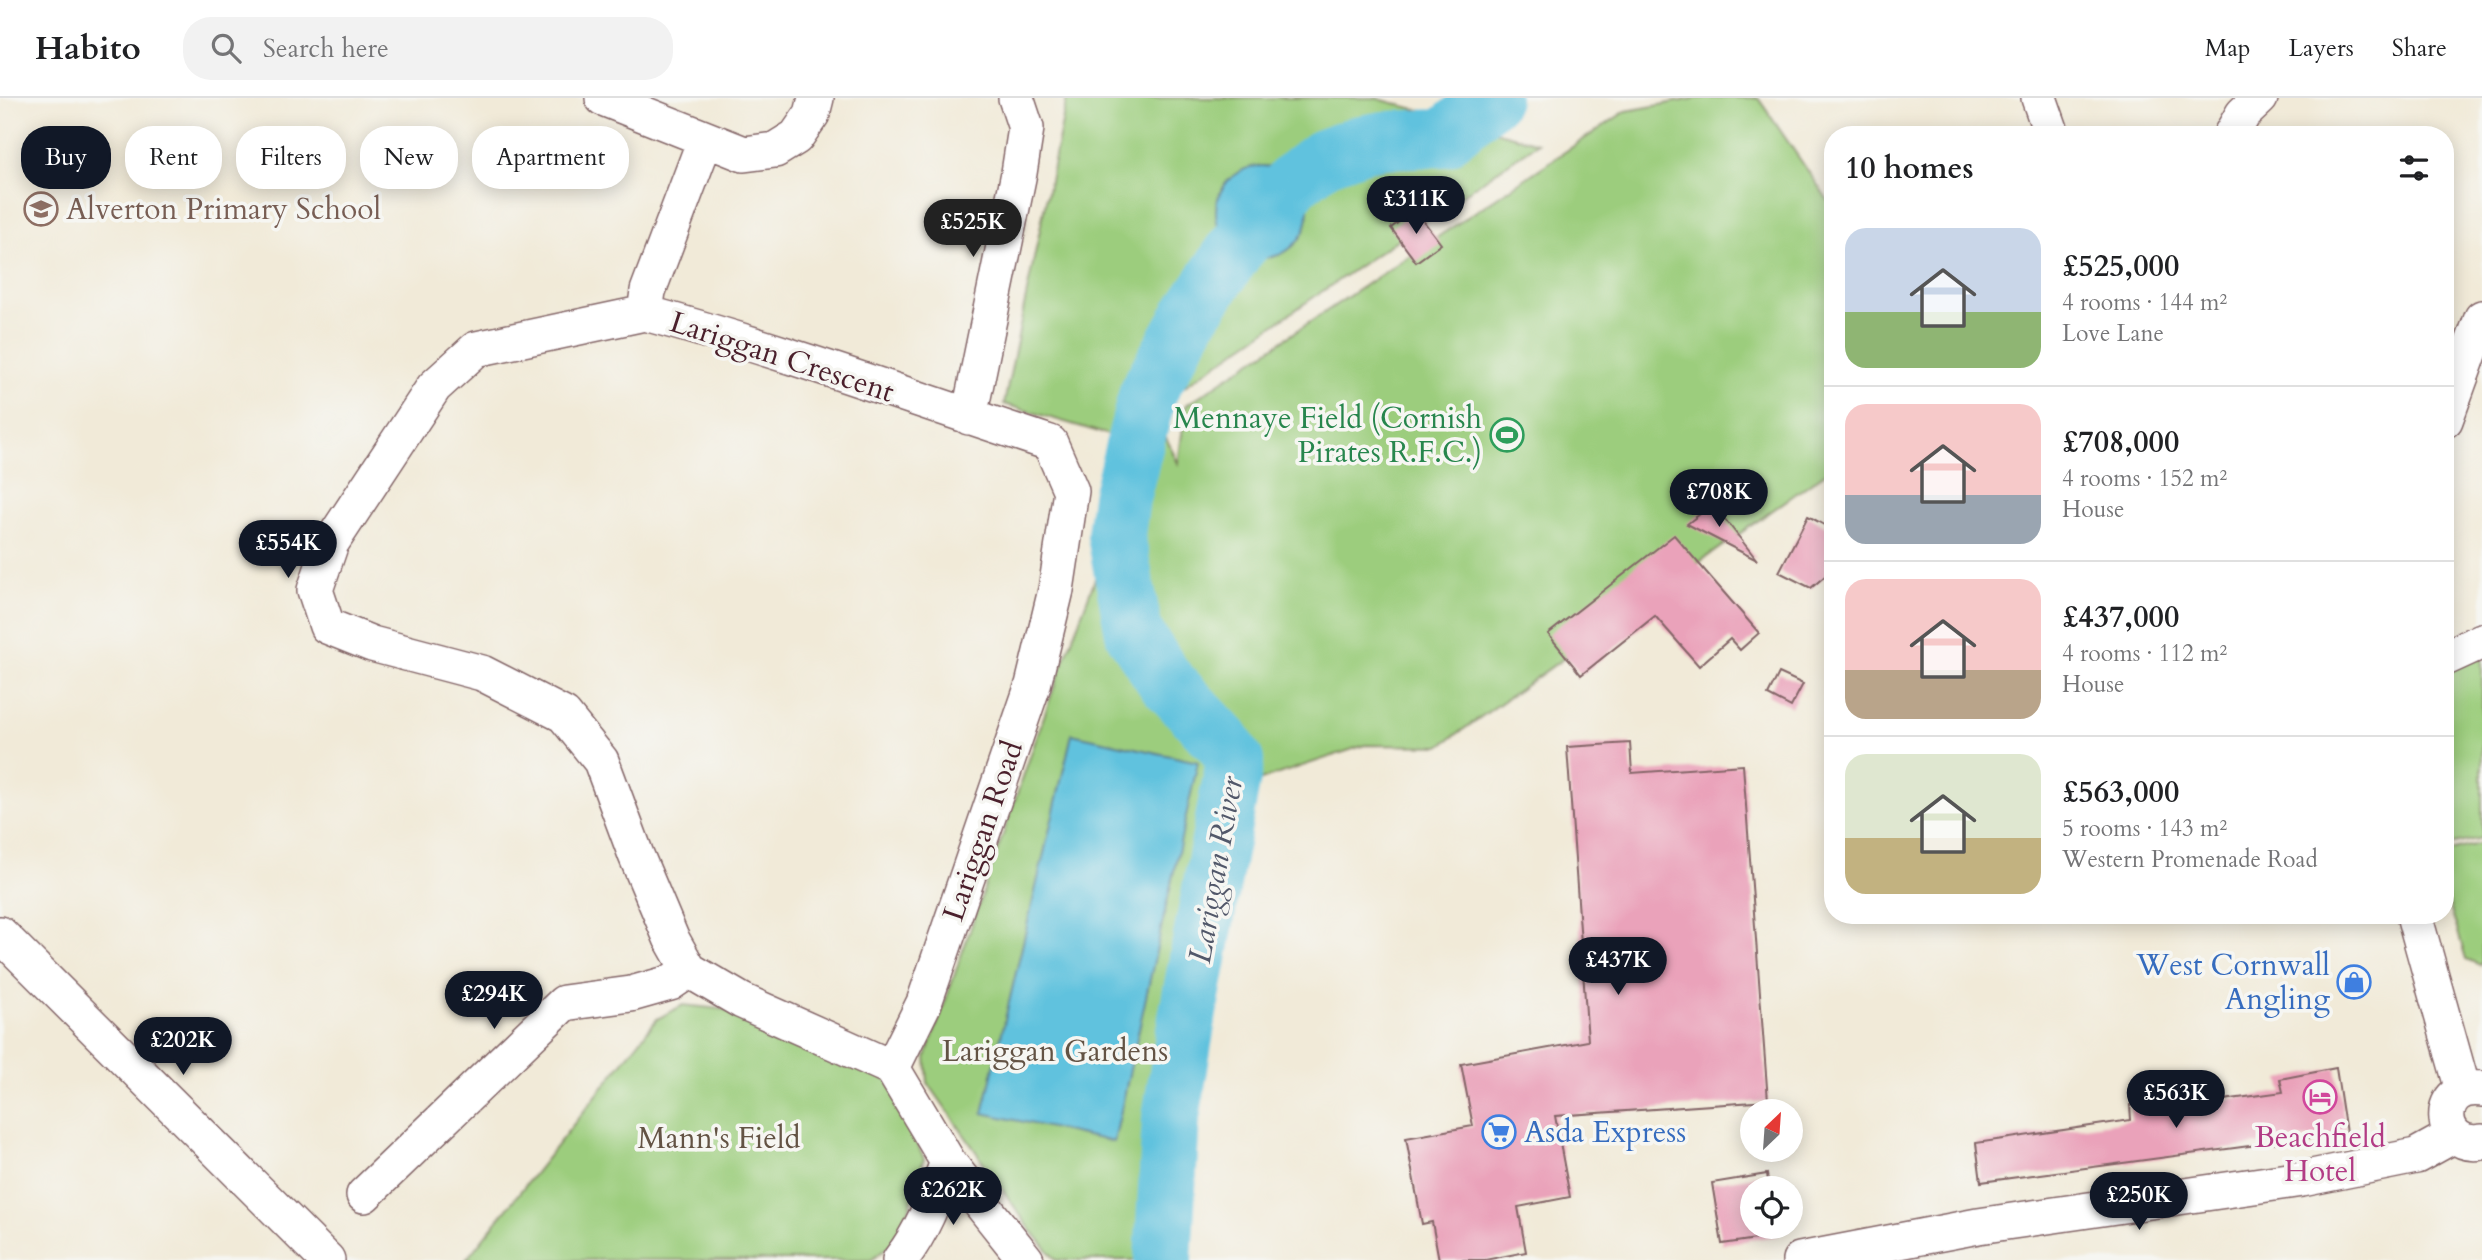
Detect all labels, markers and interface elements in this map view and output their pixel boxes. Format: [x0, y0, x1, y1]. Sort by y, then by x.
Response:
search box [183, 17, 673, 80]
text: Habito [35, 26, 141, 71]
icon: search [207, 29, 245, 67]
text: Search here [263, 31, 389, 66]
text: Map [2205, 32, 2251, 65]
text: Layers [2289, 32, 2354, 65]
text: Share [2392, 32, 2447, 65]
chip: Buy [21, 126, 111, 189]
chip: Rent [125, 126, 222, 189]
chip: Filters [236, 126, 346, 189]
chip: New [360, 126, 458, 189]
chip: Apartment [472, 126, 629, 189]
text: 10 homes [1845, 148, 1974, 189]
icon: filters [2395, 149, 2433, 187]
pin: £311K [1367, 176, 1465, 236]
text: £311K [1383, 183, 1449, 214]
place label: Alverton Primary School [66, 189, 381, 230]
school or university icon: Alverton Primary School [22, 190, 60, 228]
pin: £525K [924, 200, 1022, 259]
text: £525K [940, 206, 1006, 237]
text: £525,000 [2062, 246, 2179, 287]
icon: home [1901, 256, 1985, 340]
text: 4 rooms · 144 m² [2062, 287, 2227, 318]
street label: Lariggan Crescent [665, 301, 900, 413]
text: Love Lane [2062, 318, 2164, 349]
place label: Mennaye Field (Cornish Pirates R.F.C.) [1173, 398, 1483, 473]
sports icon: Mennaye Field (Cornish Pirates R.F.C.) [1488, 416, 1526, 454]
text: £708,000 [2062, 422, 2179, 463]
icon: home [1901, 432, 1985, 516]
text: 4 rooms · 152 m² [2062, 463, 2227, 494]
pin: £708K [1670, 470, 1768, 529]
text: £708K [1686, 476, 1752, 507]
text: House [2062, 494, 2124, 525]
pin: £554K [239, 520, 337, 580]
text: £554K [255, 527, 321, 558]
text: £437,000 [2062, 597, 2179, 638]
icon: home [1901, 607, 1985, 691]
text: 4 rooms · 112 m² [2062, 638, 2227, 669]
text: House [2062, 669, 2124, 700]
street label: Lariggan Road [933, 735, 1033, 927]
water label: Lariggan River [1178, 772, 1254, 967]
text: £563,000 [2062, 772, 2179, 813]
icon: home [1901, 782, 1985, 866]
text: 5 rooms · 143 m² [2062, 813, 2227, 844]
text: Western Promenade Road [2062, 844, 2318, 875]
pin: £437K [1569, 937, 1667, 997]
text: £437K [1585, 944, 1651, 975]
place label: West Cornwall Angling [2135, 945, 2330, 1020]
shop icon: West Cornwall Angling [2335, 963, 2373, 1001]
pin: £294K [445, 972, 543, 1031]
text: £294K [461, 978, 527, 1009]
pin: £202K [134, 1018, 232, 1077]
text: £202K [150, 1024, 216, 1055]
park label: Lariggan Gardens [942, 1031, 1168, 1072]
pin: £563K [2127, 1070, 2225, 1130]
text: £563K [2143, 1077, 2209, 1108]
hotel icon: Beachfield Hotel [2301, 1078, 2339, 1116]
north arrow [1740, 1099, 1802, 1162]
map controls [1740, 1099, 1803, 1239]
place label: Asda Express [1524, 1112, 1686, 1153]
supermarket icon: Asda Express [1480, 1113, 1518, 1151]
place label: Beachfield Hotel [2254, 1117, 2386, 1192]
park label: Mann's Field [638, 1118, 801, 1159]
pin: £262K [904, 1168, 1002, 1227]
pin: £250K [2090, 1172, 2188, 1232]
text: £262K [920, 1174, 986, 1205]
button: locate [1740, 1176, 1803, 1239]
text: £250K [2106, 1179, 2172, 1210]

